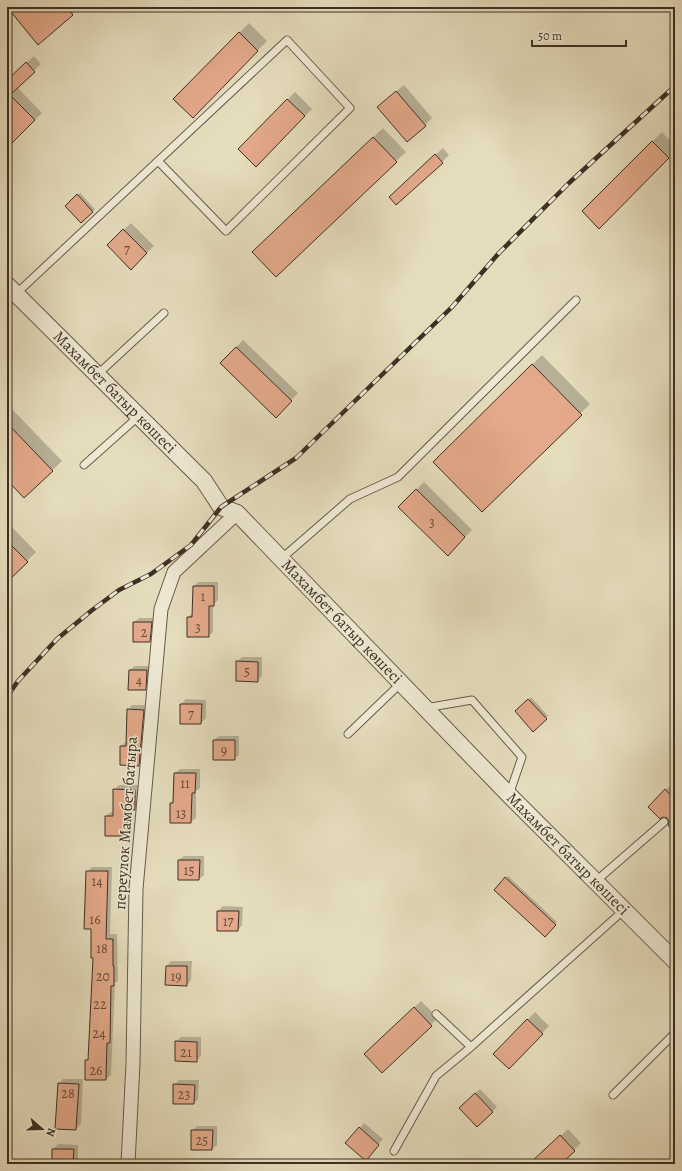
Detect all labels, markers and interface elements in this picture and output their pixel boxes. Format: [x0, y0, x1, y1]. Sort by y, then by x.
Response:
scale bar [532, 22, 626, 48]
text: 50 m [538, 28, 562, 44]
house number: 7 [124, 240, 130, 259]
street label: Махамбет батыр көшесі [48, 326, 181, 458]
house number: 3 [429, 513, 435, 532]
street label: Махамбет батыр көшесі [276, 554, 407, 689]
house number: 1 [201, 587, 206, 606]
house number: 3 [195, 618, 201, 637]
house number: 2 [141, 623, 148, 642]
house number: 5 [244, 662, 250, 681]
house number: 4 [136, 671, 142, 690]
house number: 7 [188, 705, 194, 724]
street label: переулок Мамбет батыра [109, 735, 143, 910]
house number: 9 [221, 741, 227, 760]
house number: 11 [180, 774, 190, 793]
street label: Махамбет батыр көшесі [501, 787, 634, 920]
house number: 13 [176, 804, 186, 823]
house number: 15 [184, 861, 194, 880]
house number: 14 [91, 872, 103, 891]
house number: 16 [89, 910, 101, 929]
house number: 17 [223, 912, 233, 931]
house number: 18 [96, 939, 108, 958]
house number: 20 [96, 967, 110, 986]
house number: 19 [170, 967, 182, 986]
house number: 22 [93, 995, 107, 1014]
house number: 24 [93, 1024, 106, 1043]
house number: 21 [180, 1043, 192, 1062]
house number: 26 [89, 1061, 103, 1080]
house number: 28 [61, 1084, 75, 1103]
house number: 23 [178, 1085, 190, 1104]
north arrow [22, 1109, 62, 1149]
text: N [43, 1126, 59, 1139]
house number: 25 [196, 1131, 208, 1150]

